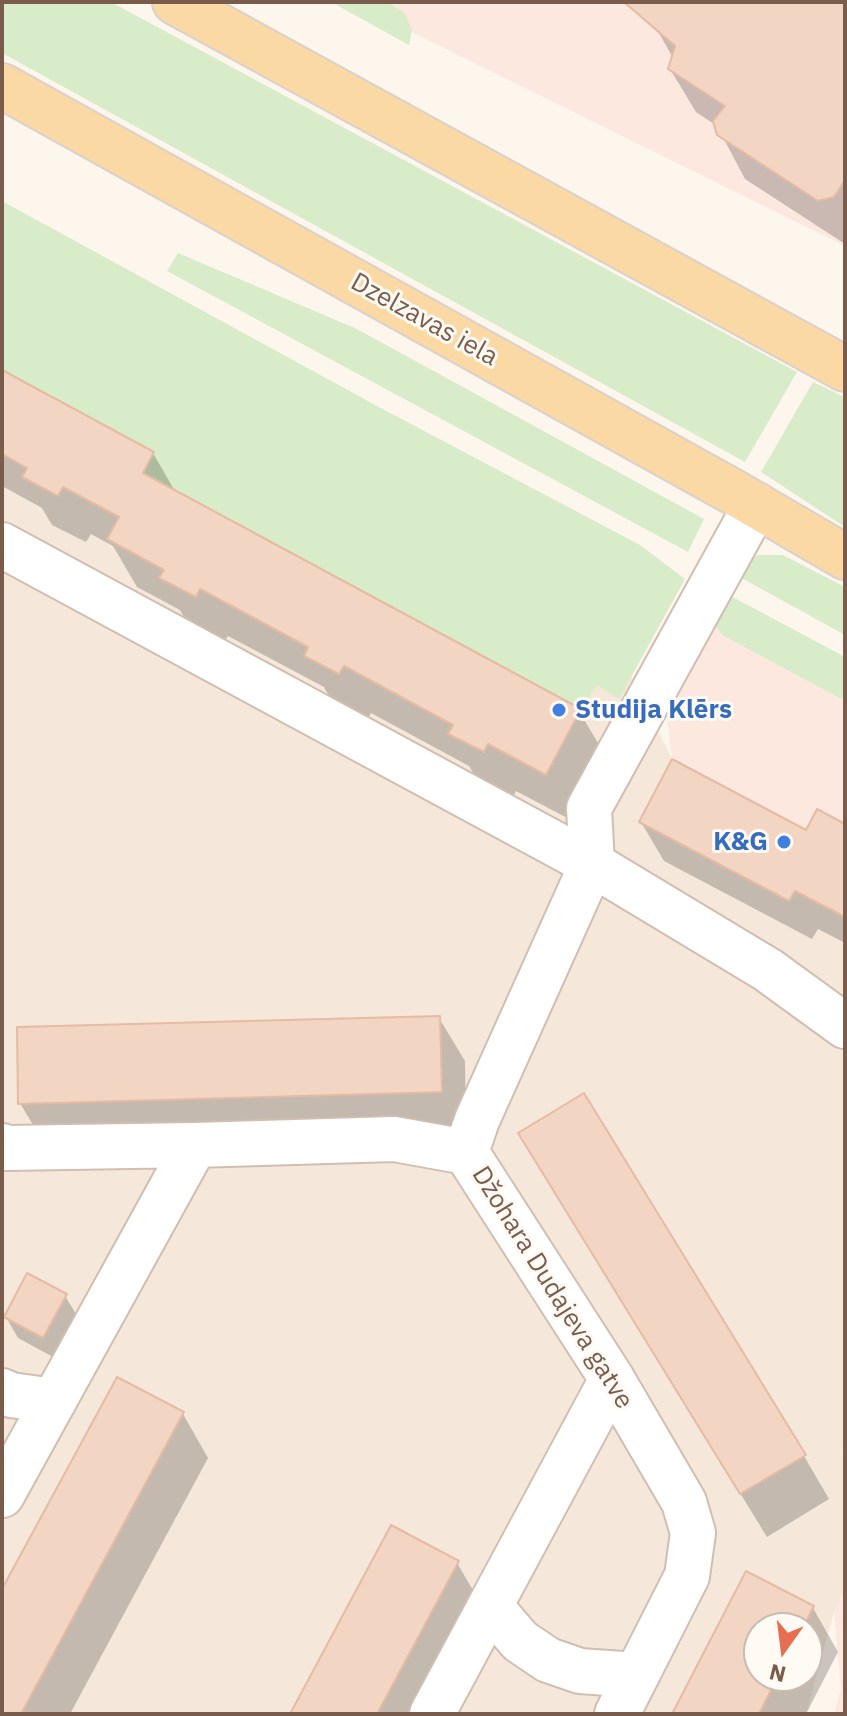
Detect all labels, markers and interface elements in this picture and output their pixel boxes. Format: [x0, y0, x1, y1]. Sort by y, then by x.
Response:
street label: Dzelzavas iela [345, 267, 503, 373]
place label: Studija Klērs [575, 694, 732, 726]
marker: Studija Klērs [550, 701, 568, 719]
place label: K&G [713, 826, 768, 858]
marker: K&G [775, 833, 793, 851]
street label: Džohara Dudajeva gatve [465, 1161, 639, 1415]
north arrow [743, 1612, 823, 1692]
text: N [766, 1658, 789, 1690]

